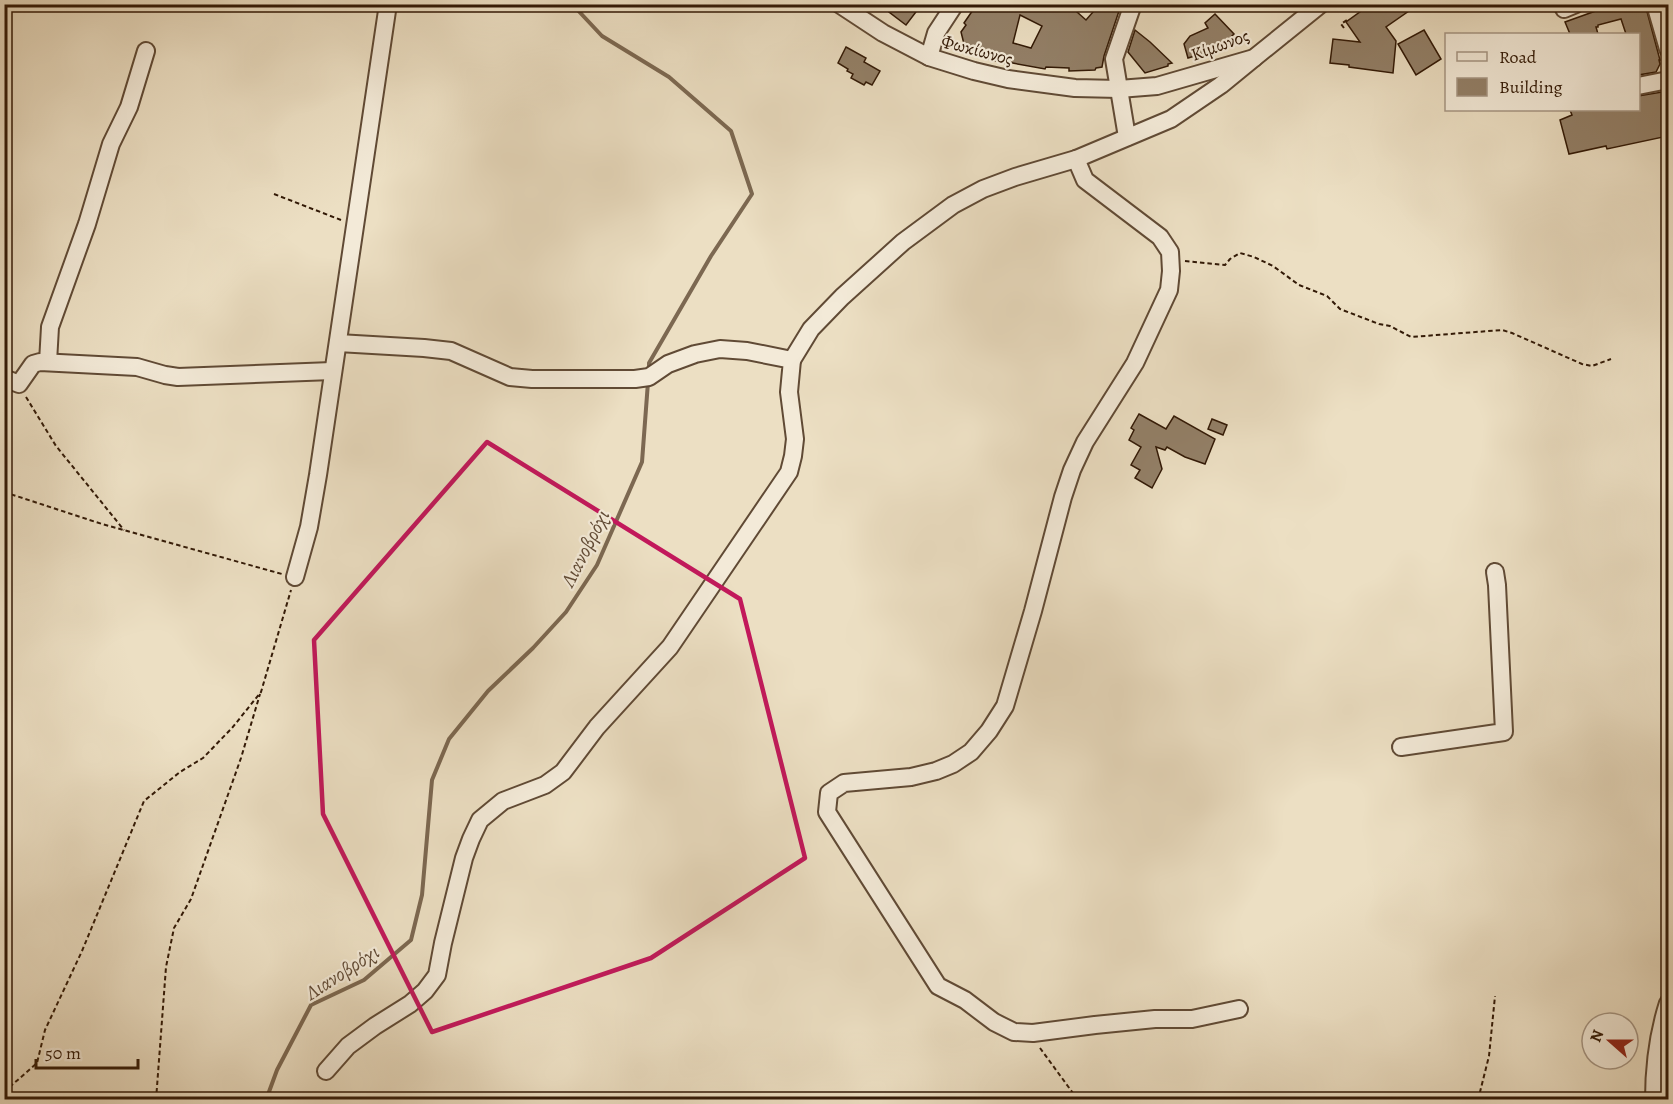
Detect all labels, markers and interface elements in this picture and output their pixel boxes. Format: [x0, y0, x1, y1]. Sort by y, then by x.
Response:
street label: Κίμωνος [1188, 23, 1252, 67]
street label: Φωκίωνος [939, 29, 1015, 71]
legend [1445, 33, 1640, 111]
text: Road [1499, 45, 1537, 69]
text: Building [1499, 75, 1563, 99]
water label: Λιανοβρόχι [554, 505, 616, 592]
water label: Λιανοβρόχι [299, 938, 385, 1007]
north arrow [1580, 1011, 1640, 1071]
text: N [1585, 1026, 1609, 1045]
scale bar [36, 1032, 138, 1070]
text: 50 m [45, 1041, 81, 1065]

